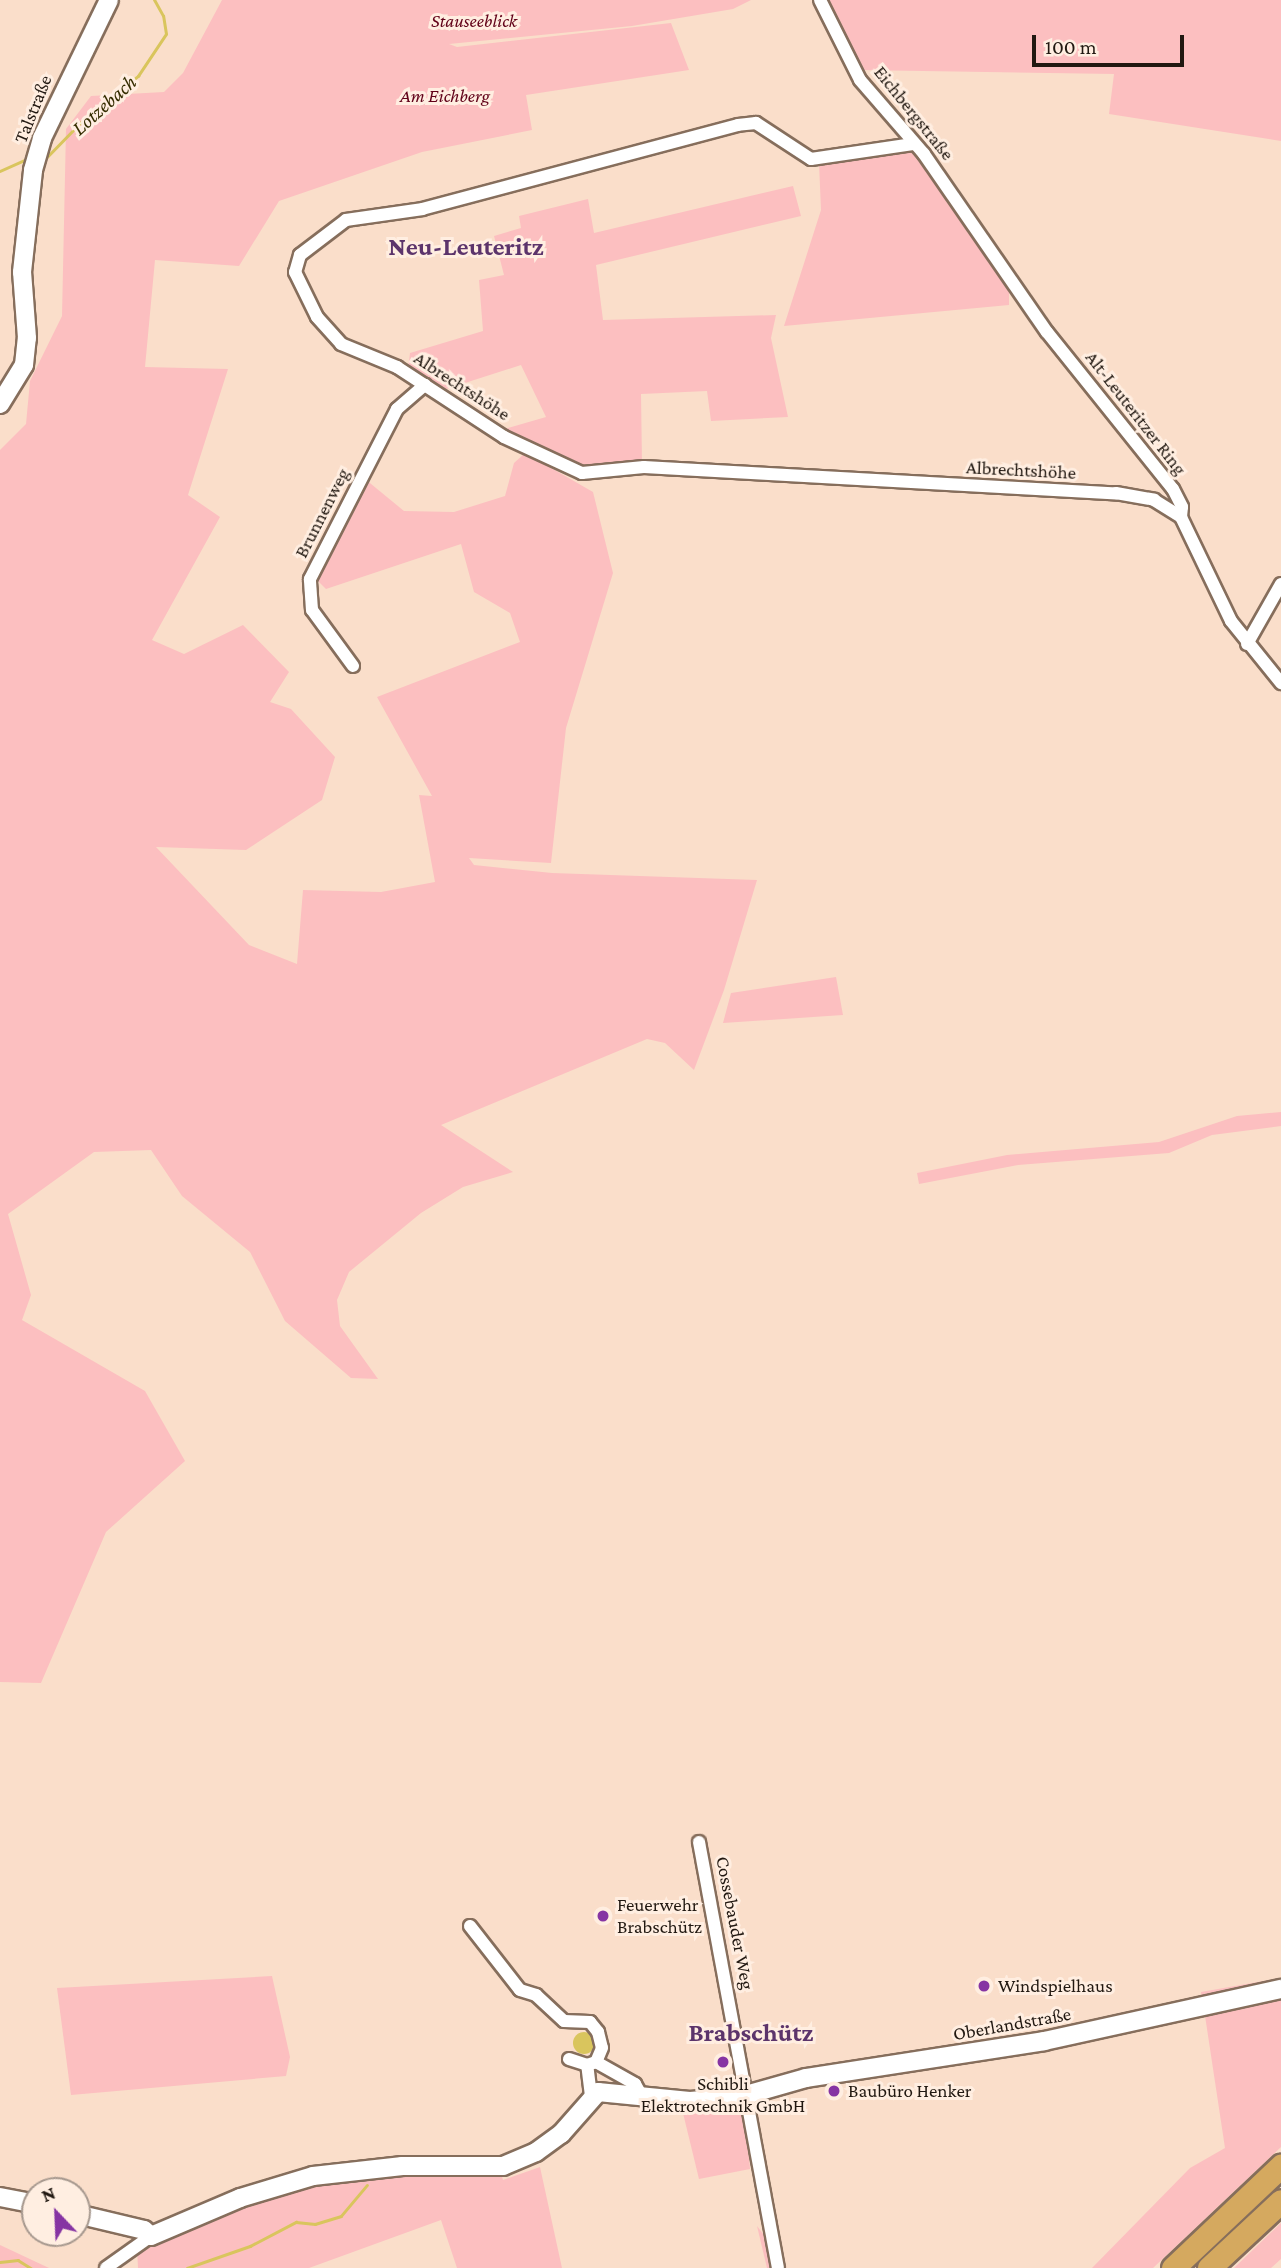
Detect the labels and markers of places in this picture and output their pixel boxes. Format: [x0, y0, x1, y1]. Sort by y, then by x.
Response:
place label: Feuerwehr Brabschütz [617, 1894, 702, 1938]
marker: Feuerwehr Brabschütz [595, 1908, 611, 1924]
place label: Windspielhaus [998, 1975, 1113, 1997]
marker: Windspielhaus [976, 1978, 992, 1994]
marker: Schibli Elektrotechnik GmbH [715, 2054, 731, 2070]
place label: Schibli Elektrotechnik GmbH [641, 2073, 805, 2117]
place label: Baubüro Henker [848, 2080, 972, 2102]
marker: Baubüro Henker [826, 2083, 842, 2099]

